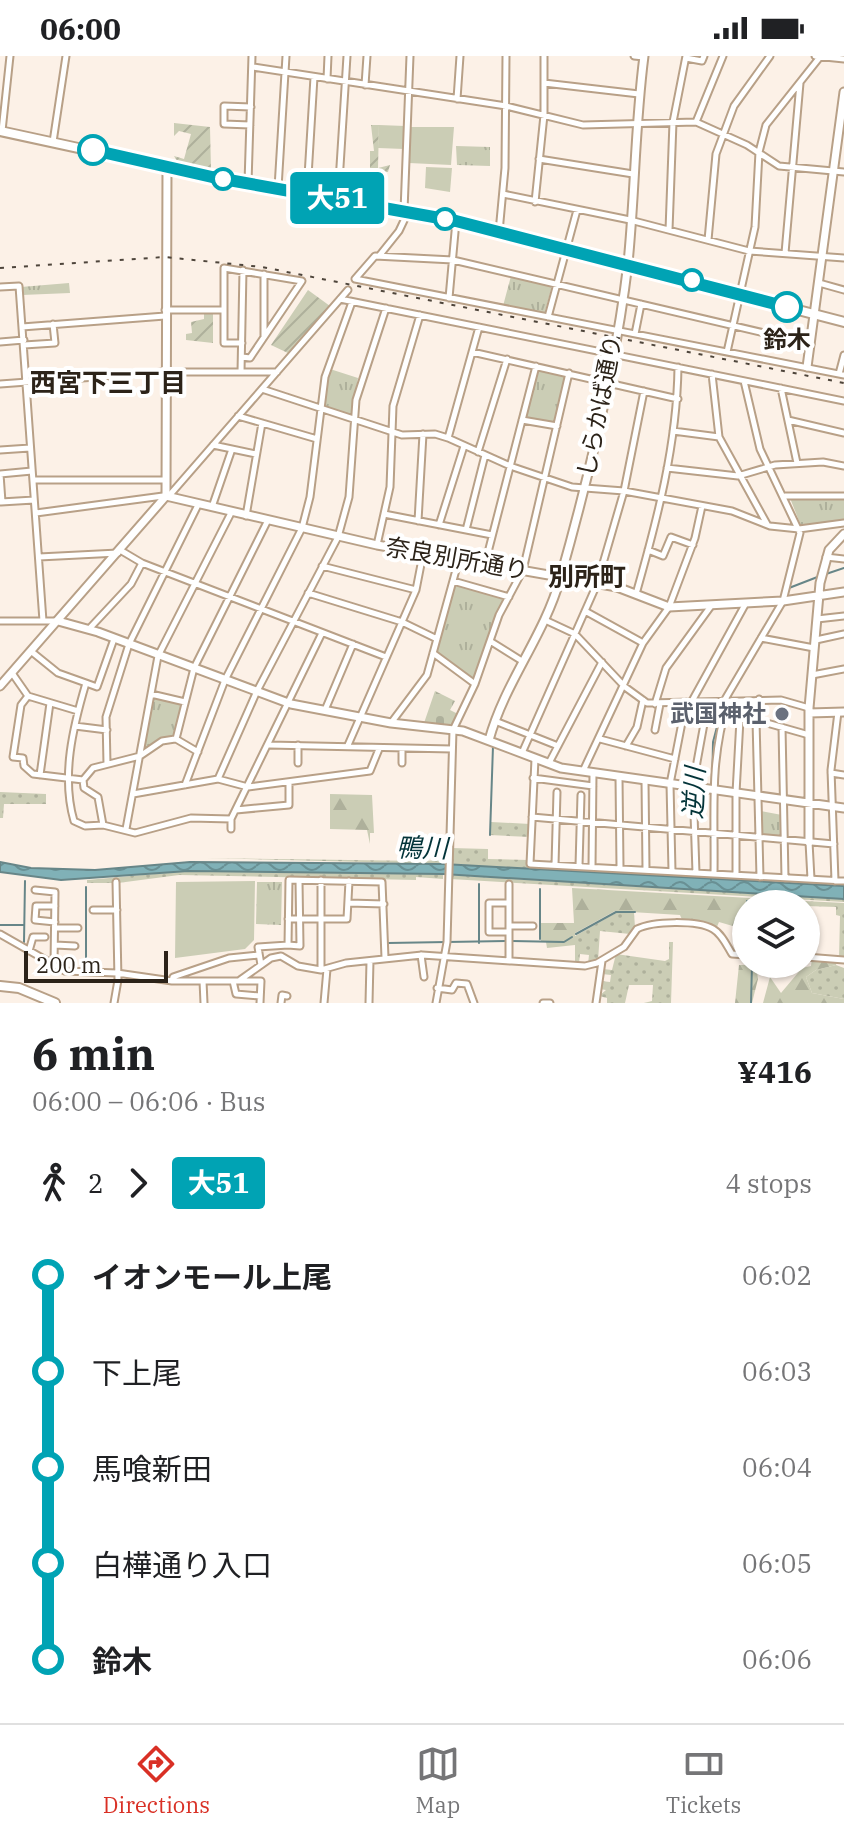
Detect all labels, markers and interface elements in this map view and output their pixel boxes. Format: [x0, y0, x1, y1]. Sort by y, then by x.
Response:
text: 06:00 [40, 9, 121, 48]
unlabelled marker [78, 135, 108, 165]
unlabelled marker [212, 168, 234, 190]
line badge: 大51 [291, 172, 383, 224]
text: 大51 [306, 179, 368, 216]
unlabelled marker [434, 208, 456, 230]
unlabelled marker [681, 269, 703, 291]
marker: 鈴木 [772, 292, 802, 322]
place label: 鈴木 [763, 323, 811, 355]
street label: しらかば通り [570, 332, 628, 480]
district label: 西宮下三丁目 [30, 365, 186, 399]
street label: 奈良別所通り [383, 530, 531, 586]
district label: 別所町 [548, 559, 626, 593]
place label: 武国神社 [670, 697, 766, 729]
marker: 武国神社 [773, 705, 791, 723]
water label: 逆川 [675, 763, 711, 820]
water label: 鴨川 [396, 830, 451, 865]
map controls [732, 890, 820, 978]
button: layers [732, 890, 820, 978]
scale bar [24, 947, 168, 983]
text: 200 m [36, 950, 102, 979]
text: 6 min [32, 1025, 155, 1082]
text: ¥416 [738, 1052, 812, 1091]
text: 06:00 – 06:06 · Bus [32, 1084, 266, 1118]
icon: walk [32, 1161, 76, 1205]
icon: forward [116, 1161, 160, 1205]
text: 大51 [188, 1164, 249, 1201]
text: 2 [88, 1166, 104, 1200]
text: 4 stops [725, 1166, 812, 1200]
text: イオンモール上尾 [92, 1257, 332, 1296]
text: 06:02 [742, 1258, 812, 1292]
text: 下上尾 [92, 1353, 182, 1392]
text: 06:03 [742, 1354, 812, 1388]
text: 馬喰新田 [92, 1449, 212, 1488]
text: 06:04 [742, 1450, 812, 1484]
text: 白樺通り入口 [92, 1545, 272, 1584]
text: 06:05 [742, 1546, 812, 1580]
text: 鈴木 [92, 1641, 152, 1680]
text: 06:06 [742, 1642, 812, 1676]
tab: Directions [103, 1742, 210, 1819]
tab: Map [416, 1742, 460, 1819]
tab: Tickets [666, 1742, 741, 1819]

